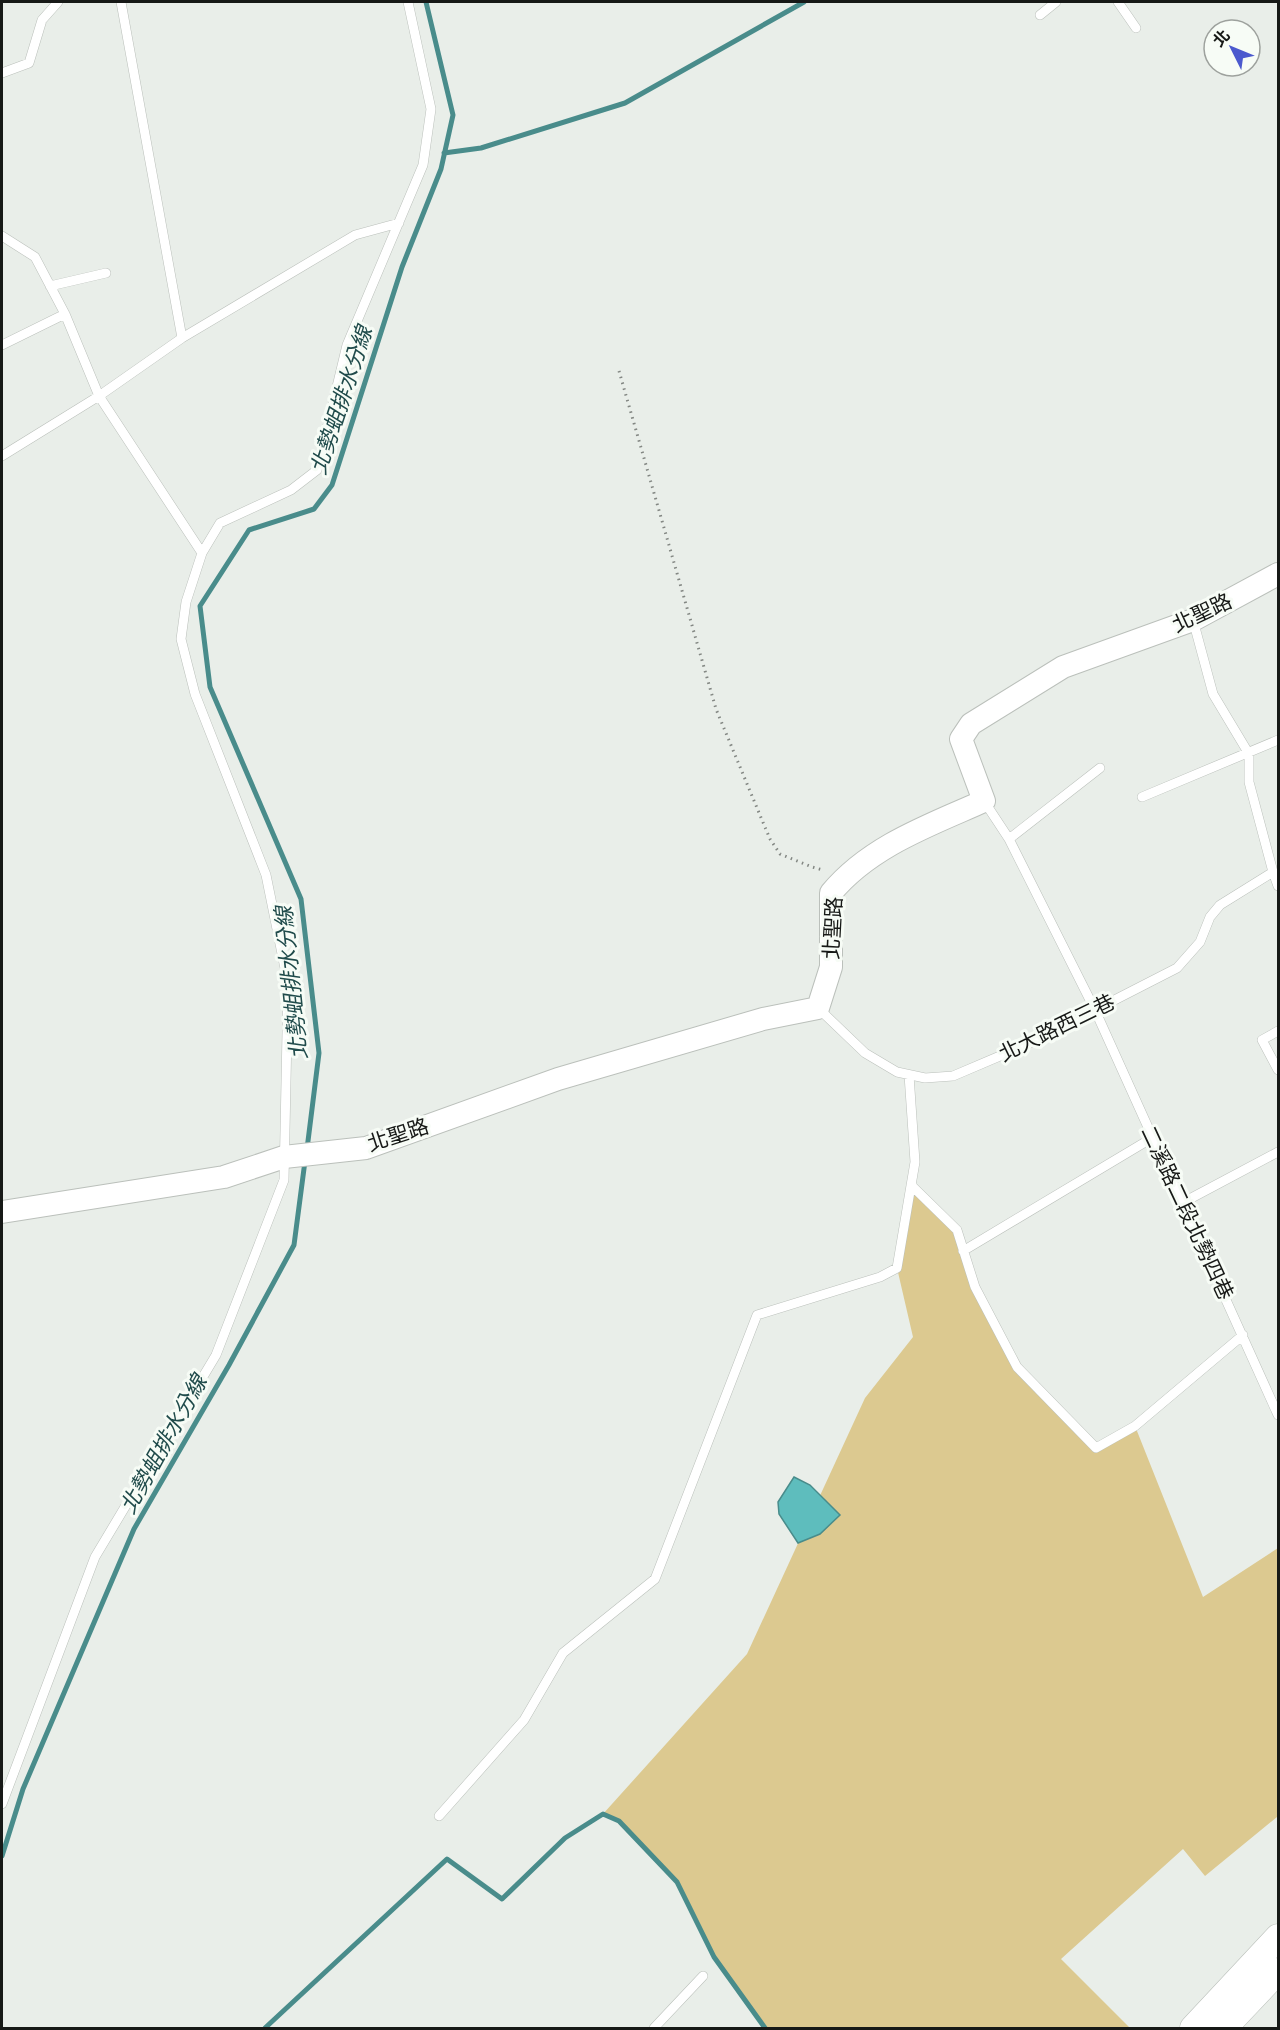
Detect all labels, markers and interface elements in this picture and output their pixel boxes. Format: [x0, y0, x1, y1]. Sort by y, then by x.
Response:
north arrow [1202, 18, 1262, 78]
text: 北 [1208, 24, 1235, 51]
water label: 北勢蛆排水分線 [303, 319, 380, 478]
street label: 北聖路 [1167, 586, 1236, 638]
street label: 北聖路 [816, 896, 848, 960]
water label: 北勢蛆排水分線 [268, 902, 314, 1061]
street label: 北大路西三巷 [994, 987, 1119, 1067]
street label: 北聖路 [363, 1111, 432, 1157]
street label: 二溪路二段北勢四巷 [1135, 1121, 1241, 1304]
water label: 北勢蛆排水分線 [113, 1367, 215, 1519]

